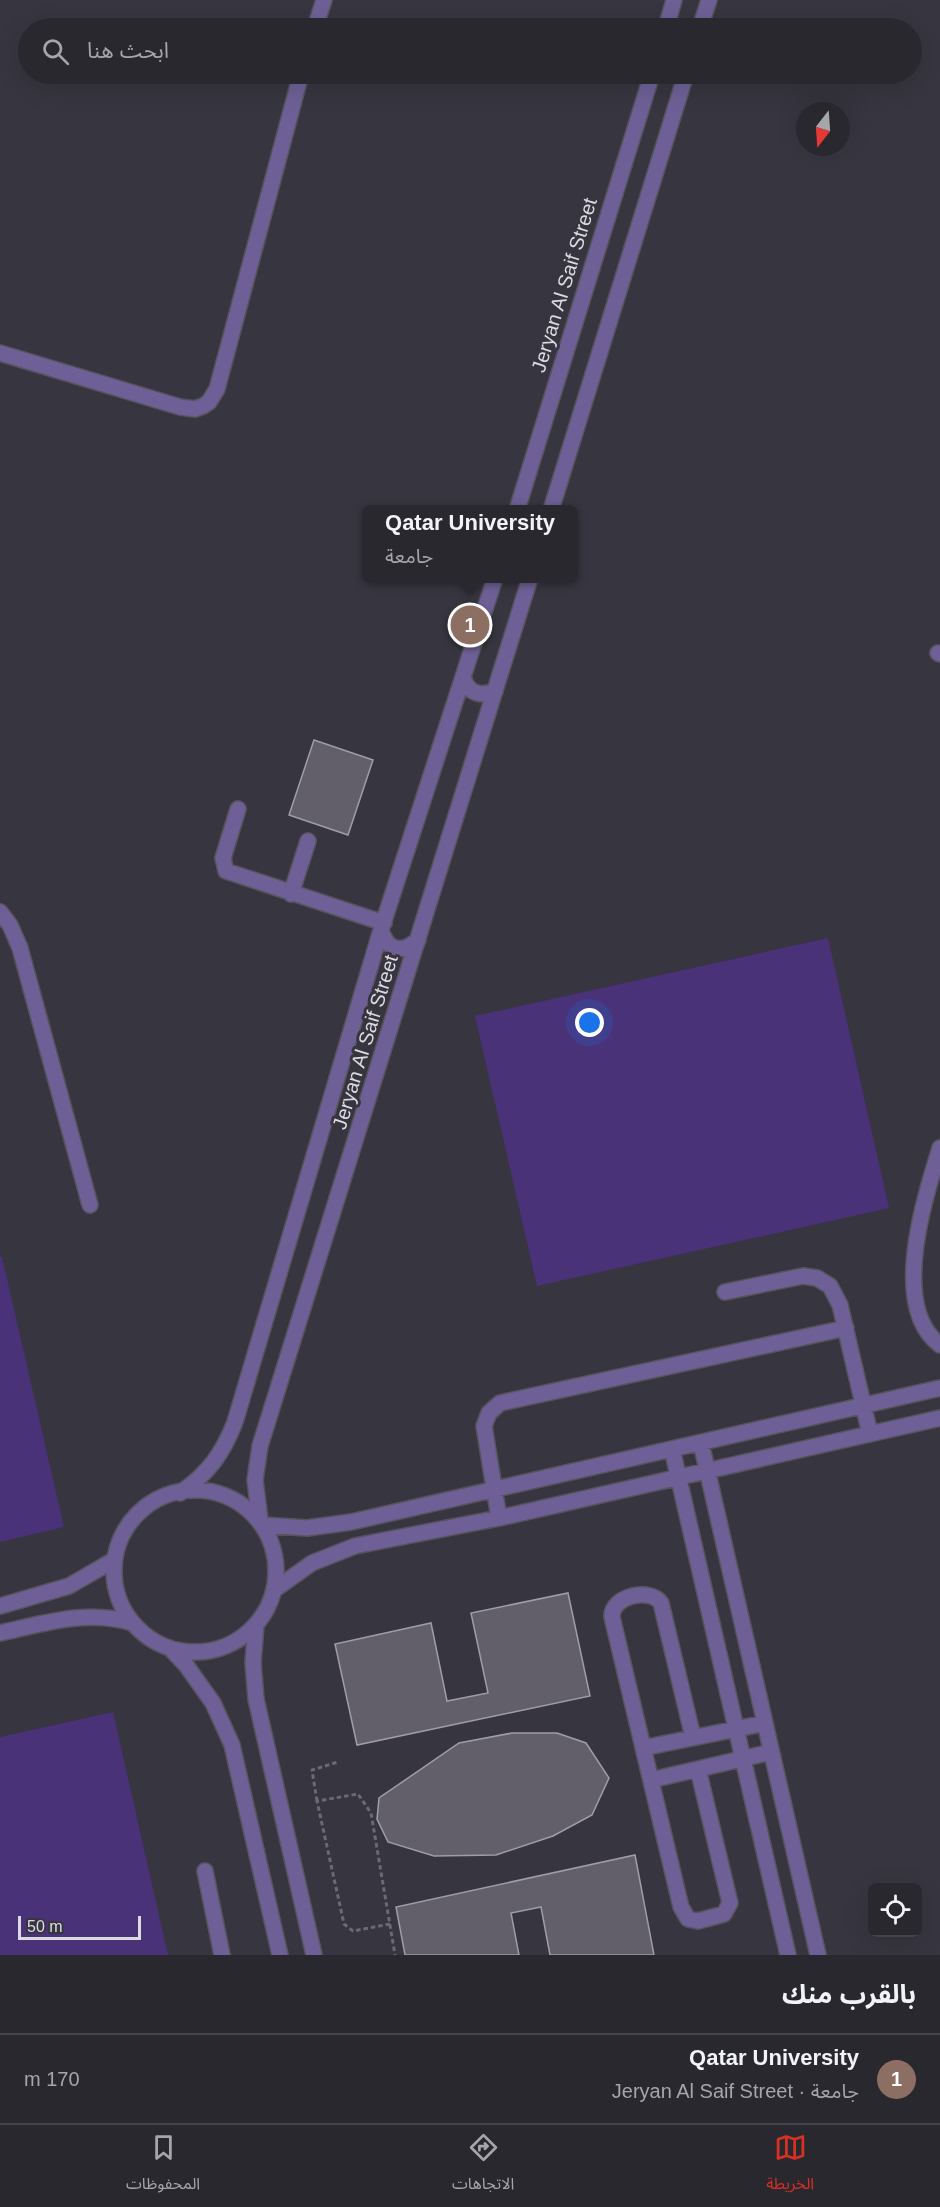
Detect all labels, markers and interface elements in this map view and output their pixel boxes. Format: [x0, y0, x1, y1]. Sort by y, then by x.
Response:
search box [18, 18, 922, 84]
icon: search [39, 35, 72, 68]
text: ابحث هنا [87, 38, 169, 63]
north arrow [796, 102, 850, 156]
street label: Jeryan Al Saif Street [527, 195, 601, 375]
popup [362, 505, 578, 583]
text: Qatar University [385, 510, 555, 535]
text: جامعة [385, 545, 433, 567]
pin: 1 [450, 602, 490, 648]
street label: Jeryan Al Saif Street [328, 952, 402, 1132]
your location [575, 1008, 604, 1037]
map controls [868, 1883, 922, 1937]
button: locate [868, 1883, 922, 1937]
scale bar [18, 1913, 141, 1940]
text: 50 m [27, 1918, 63, 1935]
text: بالقرب منك [782, 1979, 916, 2009]
text: Qatar University [689, 2045, 859, 2070]
text: 170 m [24, 2068, 80, 2090]
text: 1 [891, 2068, 902, 2090]
text: جامعة · Jeryan Al Saif Street [612, 2080, 859, 2102]
tab: المحفوظات [126, 2131, 200, 2201]
tab: الاتجاهات [452, 2131, 514, 2201]
tab: الخريطة [766, 2131, 814, 2201]

